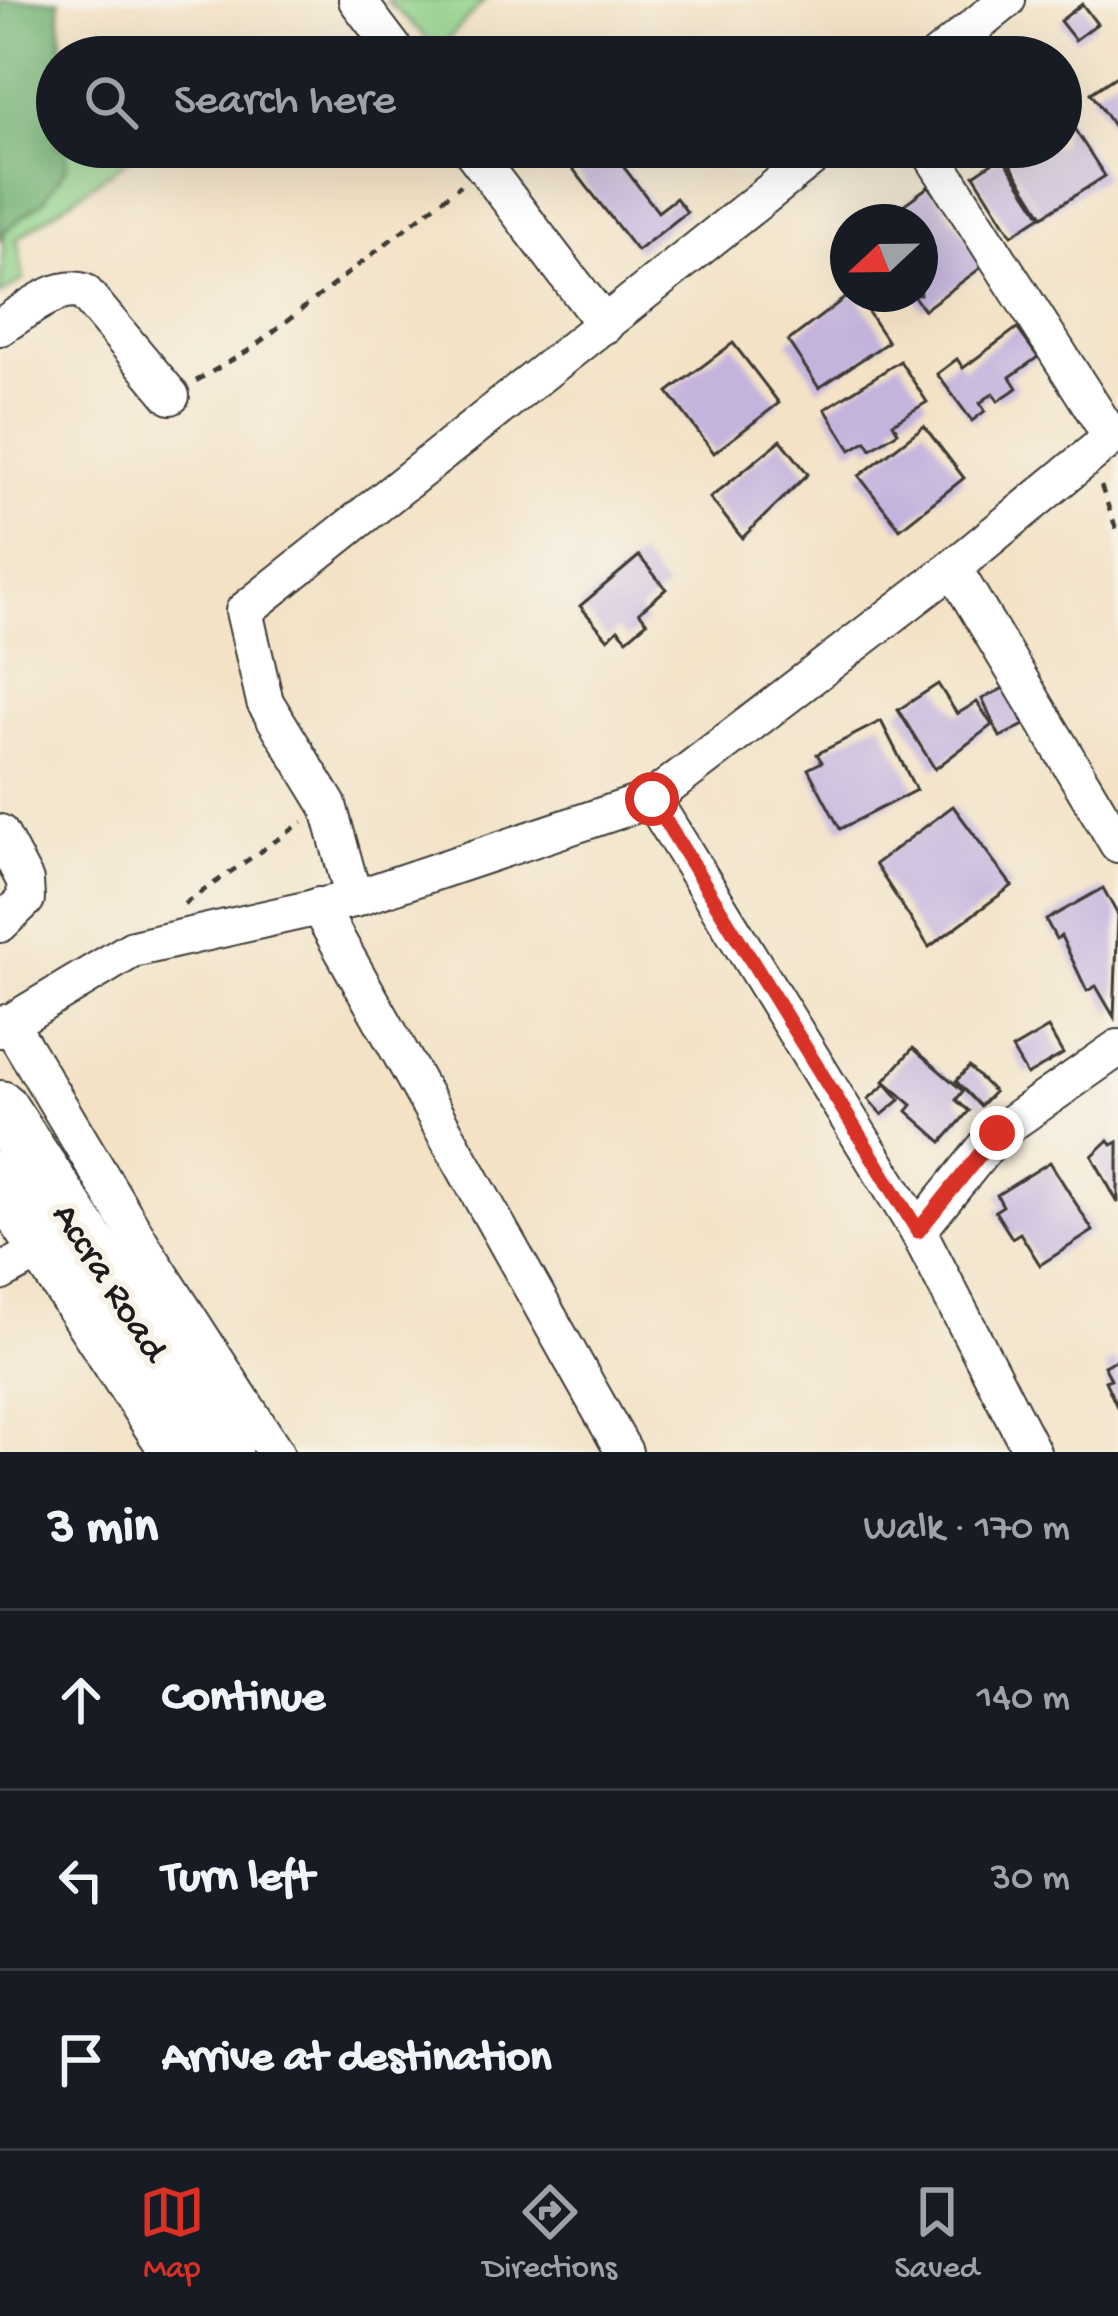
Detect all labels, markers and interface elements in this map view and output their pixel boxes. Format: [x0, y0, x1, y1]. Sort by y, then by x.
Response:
search box [36, 36, 1082, 168]
icon: search [78, 69, 144, 135]
text: Search here [174, 76, 396, 129]
north arrow [830, 204, 938, 312]
route start [625, 772, 679, 826]
route end [970, 1106, 1024, 1160]
street label: Accra Road [39, 1196, 177, 1374]
text: 3 min [48, 1500, 158, 1560]
text: Walk · 170 m [863, 1507, 1070, 1553]
icon: ahead [48, 1667, 114, 1733]
text: Continue [162, 1673, 325, 1726]
text: 140 m [977, 1677, 1070, 1723]
icon: left [48, 1847, 114, 1913]
text: Turn left [162, 1853, 314, 1906]
text: 30 m [991, 1857, 1070, 1903]
icon: arrive [48, 2027, 114, 2093]
text: Arrive at destination [162, 2033, 551, 2086]
tab: Map [139, 2179, 205, 2289]
tab: Directions [483, 2179, 617, 2289]
tab: Saved [895, 2179, 979, 2289]

